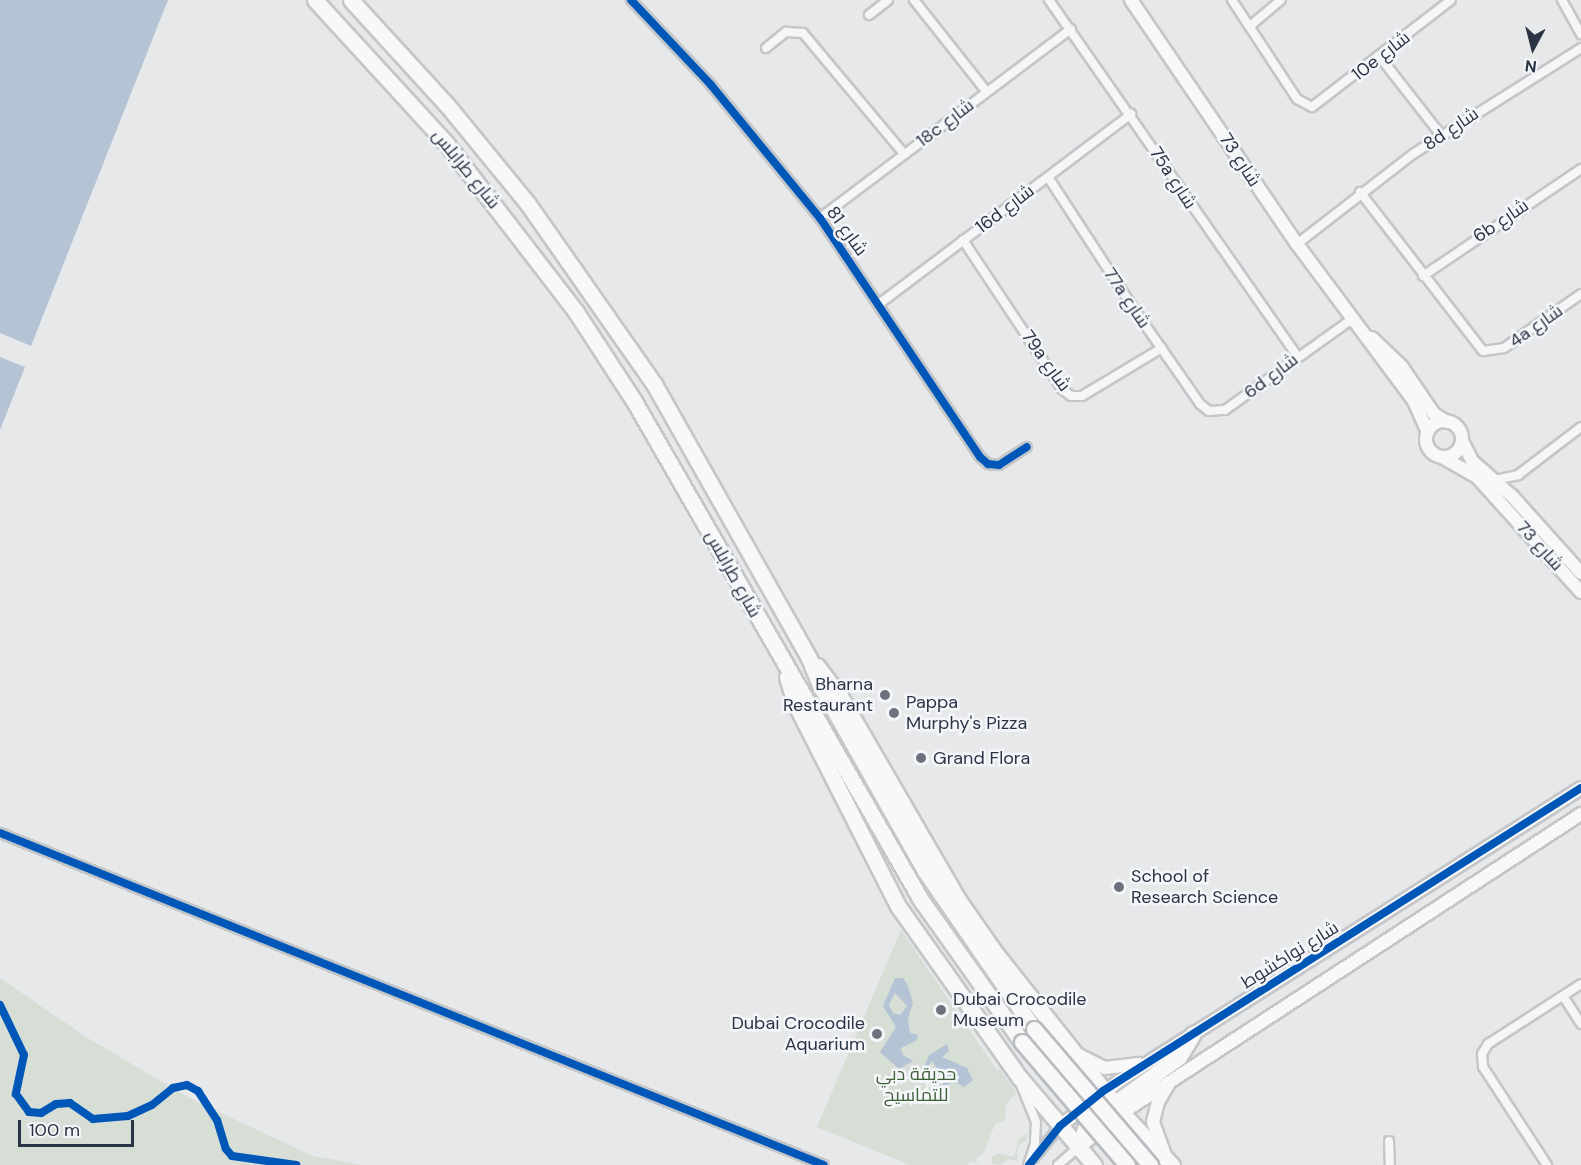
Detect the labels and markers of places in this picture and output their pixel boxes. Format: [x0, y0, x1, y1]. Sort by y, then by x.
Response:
place label: Bharna Restaurant [783, 674, 873, 716]
marker: Bharna Restaurant [878, 688, 892, 702]
place label: Pappa Murphy's Pizza [906, 692, 1027, 734]
marker: Pappa Murphy's Pizza [887, 706, 901, 720]
place label: Grand Flora [933, 747, 1030, 769]
marker: Grand Flora [914, 751, 928, 765]
place label: School of Research Science [1131, 866, 1278, 908]
marker: School of Research Science [1112, 880, 1126, 894]
place label: Dubai Crocodile Museum [953, 989, 1087, 1032]
marker: Dubai Crocodile Museum [934, 1003, 948, 1017]
place label: Dubai Crocodile Aquarium [731, 1013, 865, 1056]
marker: Dubai Crocodile Aquarium [870, 1027, 884, 1041]

